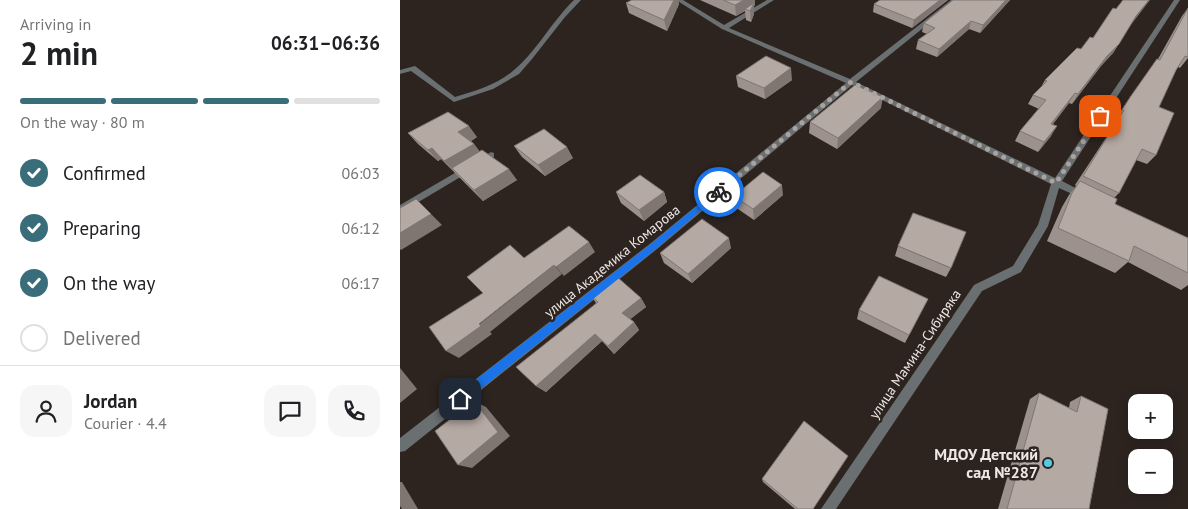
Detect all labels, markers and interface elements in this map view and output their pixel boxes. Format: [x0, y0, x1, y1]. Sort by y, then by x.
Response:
text: Arriving in [20, 14, 91, 34]
text: 06:31–06:36 [271, 31, 380, 55]
text: 2 min [20, 32, 98, 74]
pin [1079, 95, 1121, 137]
icon: bag [1086, 102, 1114, 130]
text: On the way · 80 m [20, 112, 145, 132]
icon: check [20, 159, 48, 187]
text: Confirmed [63, 161, 146, 185]
text: 06:03 [342, 163, 380, 183]
courier [694, 167, 744, 217]
icon: bike [705, 178, 733, 206]
street label: улица Академика Комарова [540, 201, 684, 321]
icon: check [20, 214, 48, 242]
text: Preparing [63, 216, 141, 240]
text: 06:12 [342, 218, 380, 238]
icon: check [20, 269, 48, 297]
text: On the way [63, 271, 155, 295]
text: 06:17 [342, 273, 380, 293]
street label: улица Мамина-Сибиряка [865, 286, 965, 422]
text: Delivered [63, 326, 141, 350]
pin [439, 378, 481, 420]
button: person [20, 385, 72, 437]
button: chat [264, 385, 316, 437]
button: phone [328, 385, 380, 437]
icon: home [446, 385, 474, 413]
text: Jordan [84, 389, 137, 413]
map controls [1128, 394, 1173, 494]
button: + [1128, 394, 1173, 439]
text: Courier · 4.4 [84, 413, 167, 433]
place label: МДОУ Детский сад №287 [934, 444, 1038, 482]
button: − [1128, 449, 1173, 494]
marker: МДОУ Детский сад №287 [1042, 457, 1054, 469]

